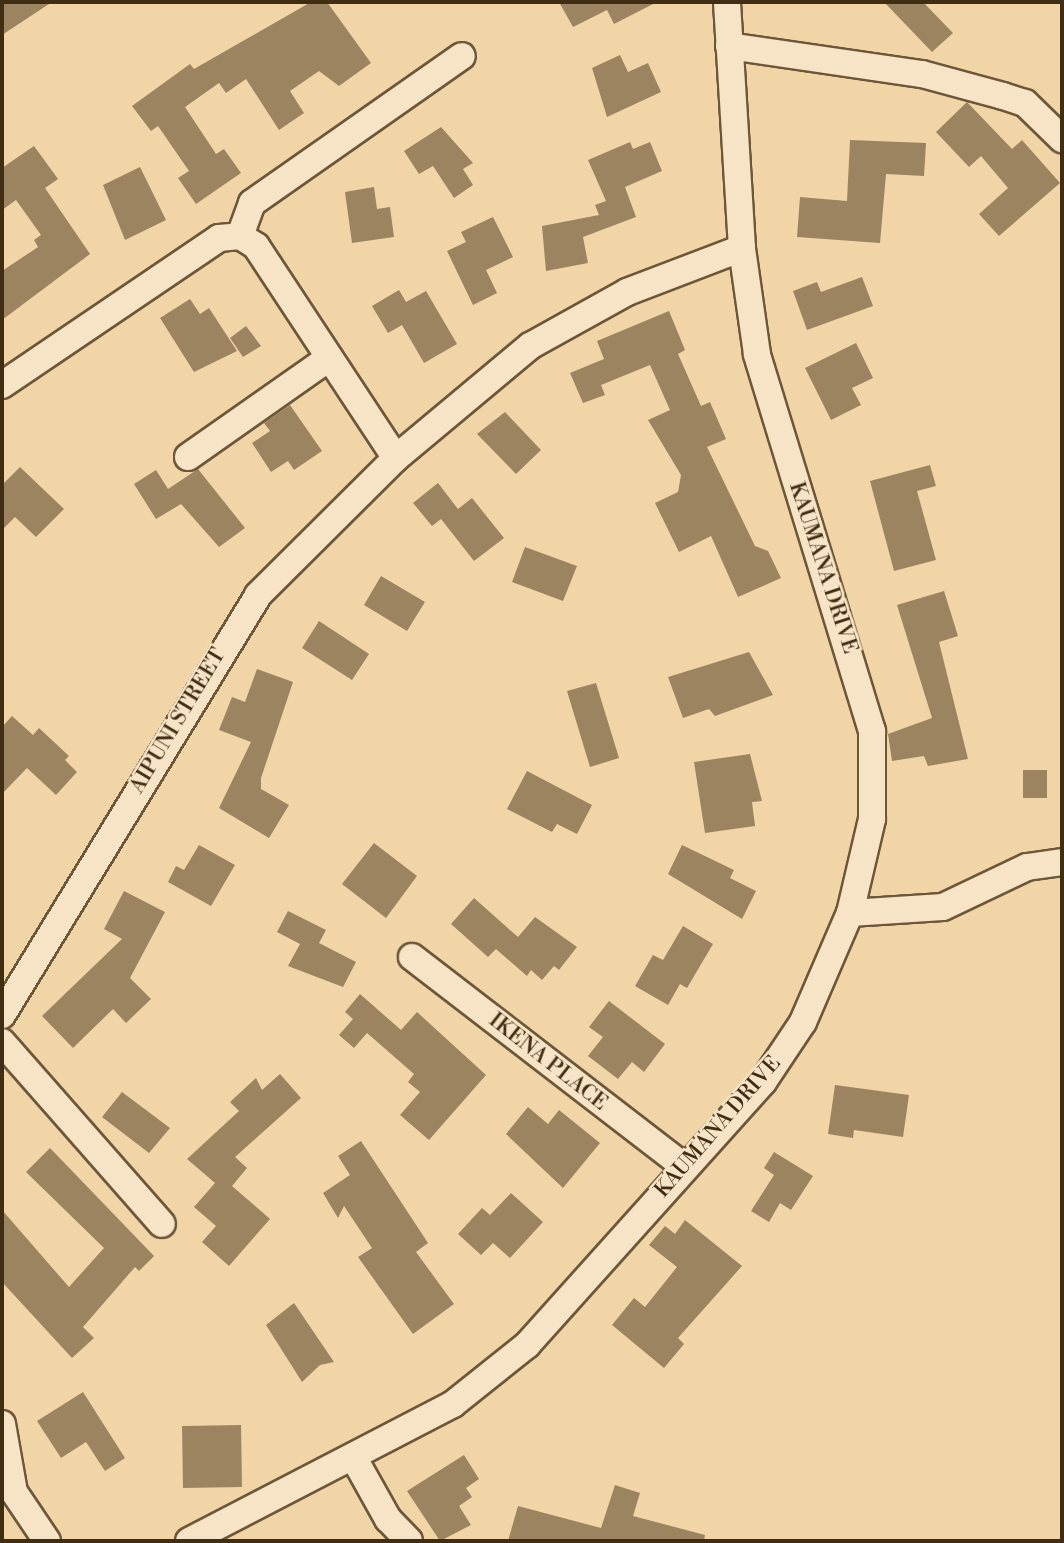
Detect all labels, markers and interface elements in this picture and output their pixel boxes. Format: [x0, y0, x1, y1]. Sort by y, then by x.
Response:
street label: KAUMANA DRIVE [783, 479, 863, 657]
street label: AIPUNI STREET [125, 644, 231, 798]
street label: IKENA PLACE [484, 1008, 612, 1116]
street label: KAUMANA DRIVE [650, 1051, 786, 1203]

